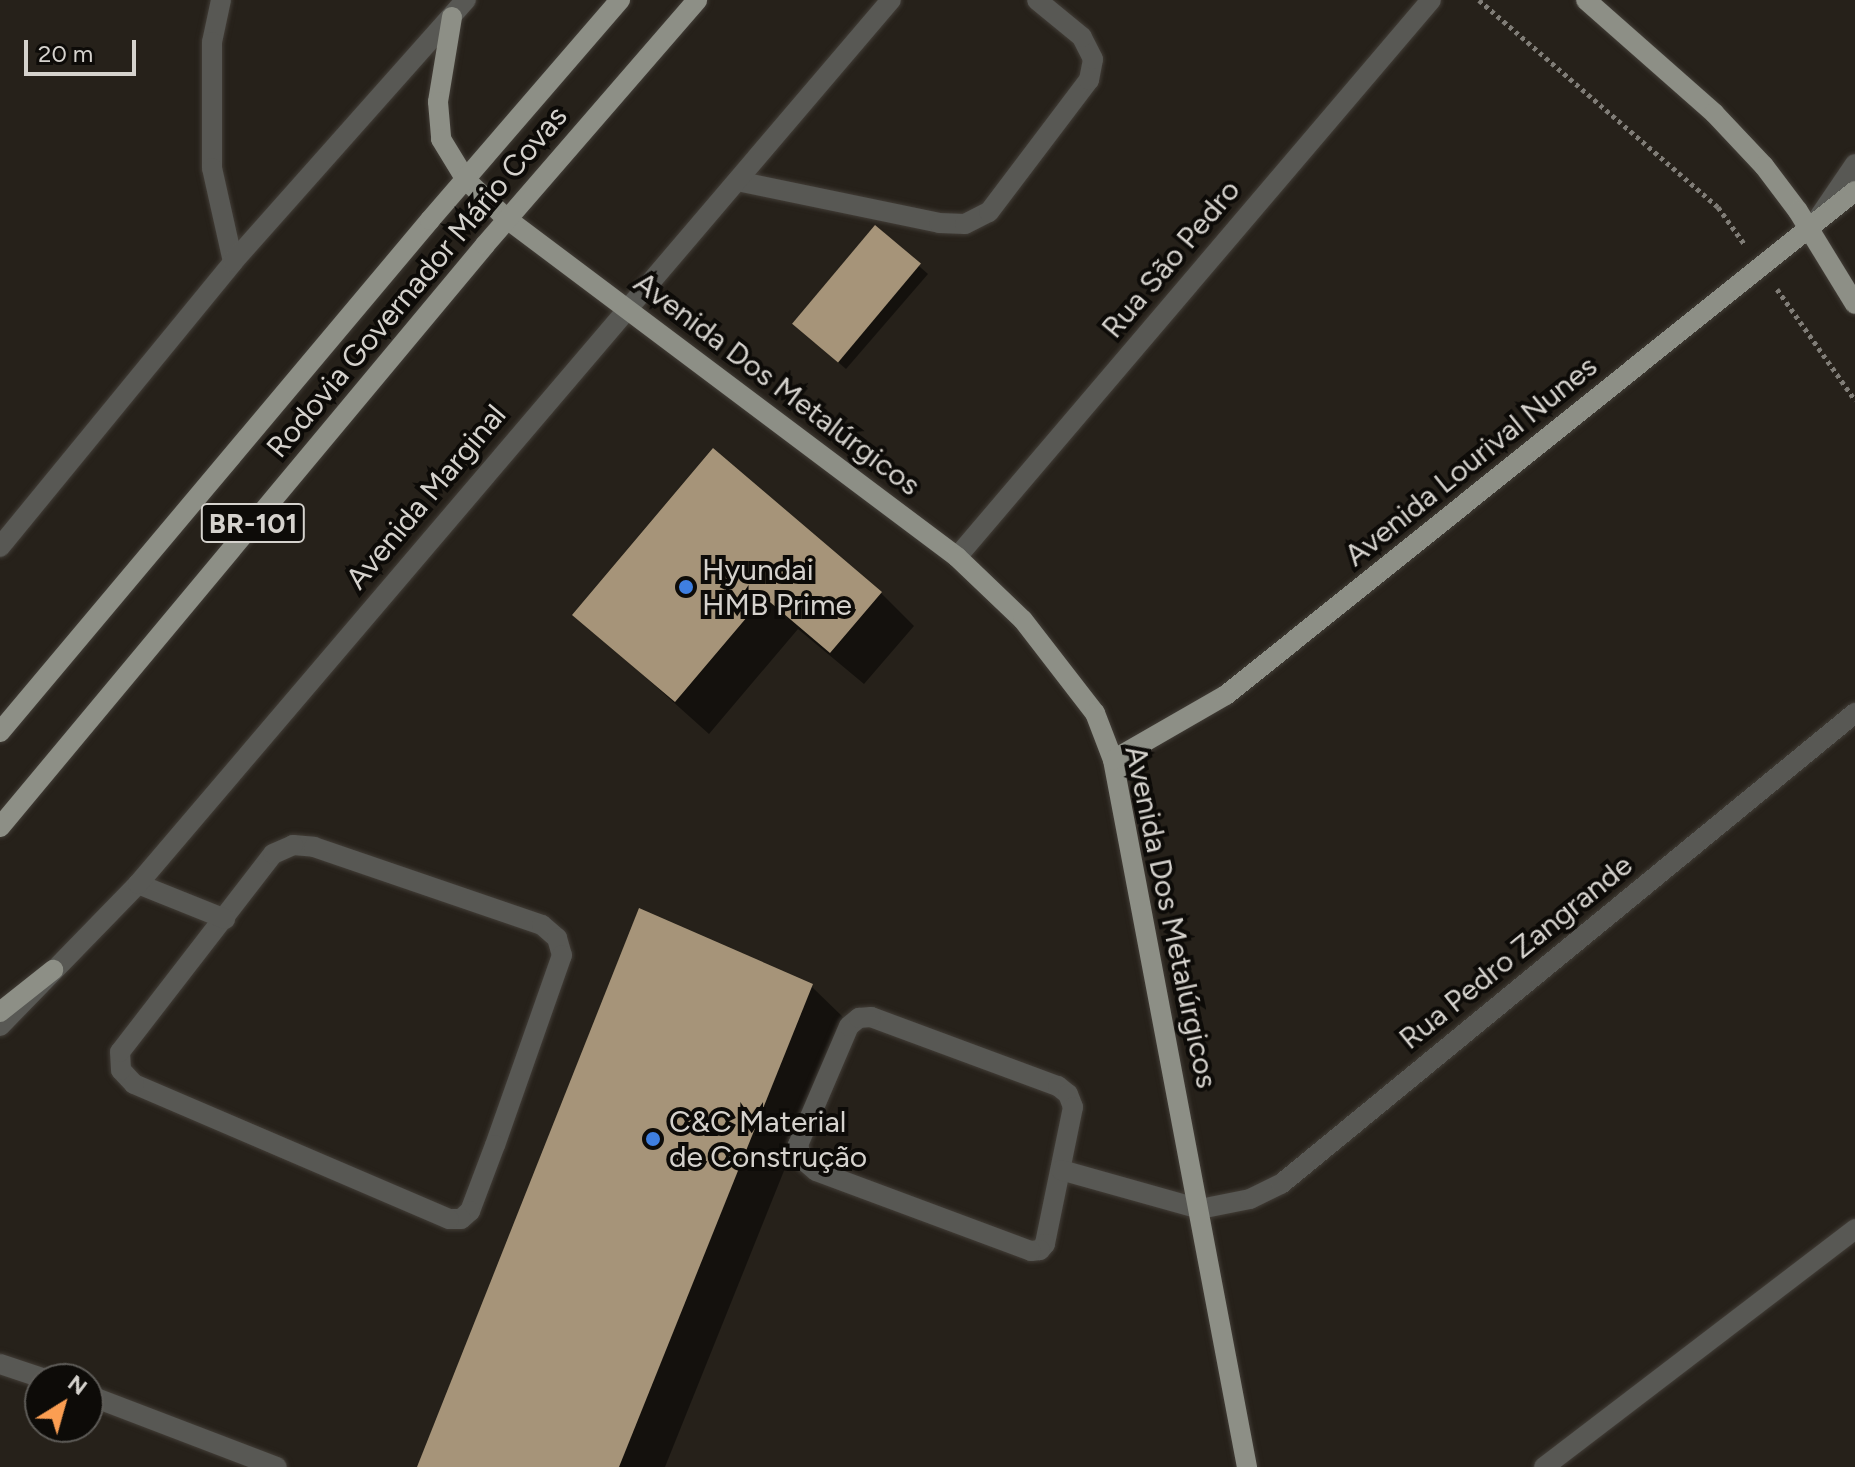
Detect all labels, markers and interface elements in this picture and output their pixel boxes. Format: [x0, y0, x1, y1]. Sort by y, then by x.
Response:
scale bar [28, 24, 140, 74]
text: 20 m [38, 39, 93, 68]
street label: Rodovia Governador Mário Covas [259, 99, 575, 465]
street label: Rua São Pedro [1094, 173, 1248, 345]
street label: Avenida Dos Metalúrgicos [627, 265, 927, 503]
street label: Avenida Lourival Nunes [1338, 348, 1604, 574]
street label: Avenida Marginal [338, 397, 514, 597]
road number: BR-101 [199, 499, 307, 547]
place label: Hyundai HMB Prime [702, 552, 852, 622]
marker: Hyundai HMB Prime [677, 578, 695, 596]
street label: Avenida Dos Metalúrgicos [1117, 743, 1225, 1091]
street label: Rua Pedro Zangrande [1392, 847, 1640, 1057]
place label: C&C Material de Construção [669, 1104, 867, 1174]
marker: C&C Material de Construção [644, 1130, 662, 1148]
north arrow [24, 1363, 104, 1443]
text: N [63, 1369, 92, 1401]

